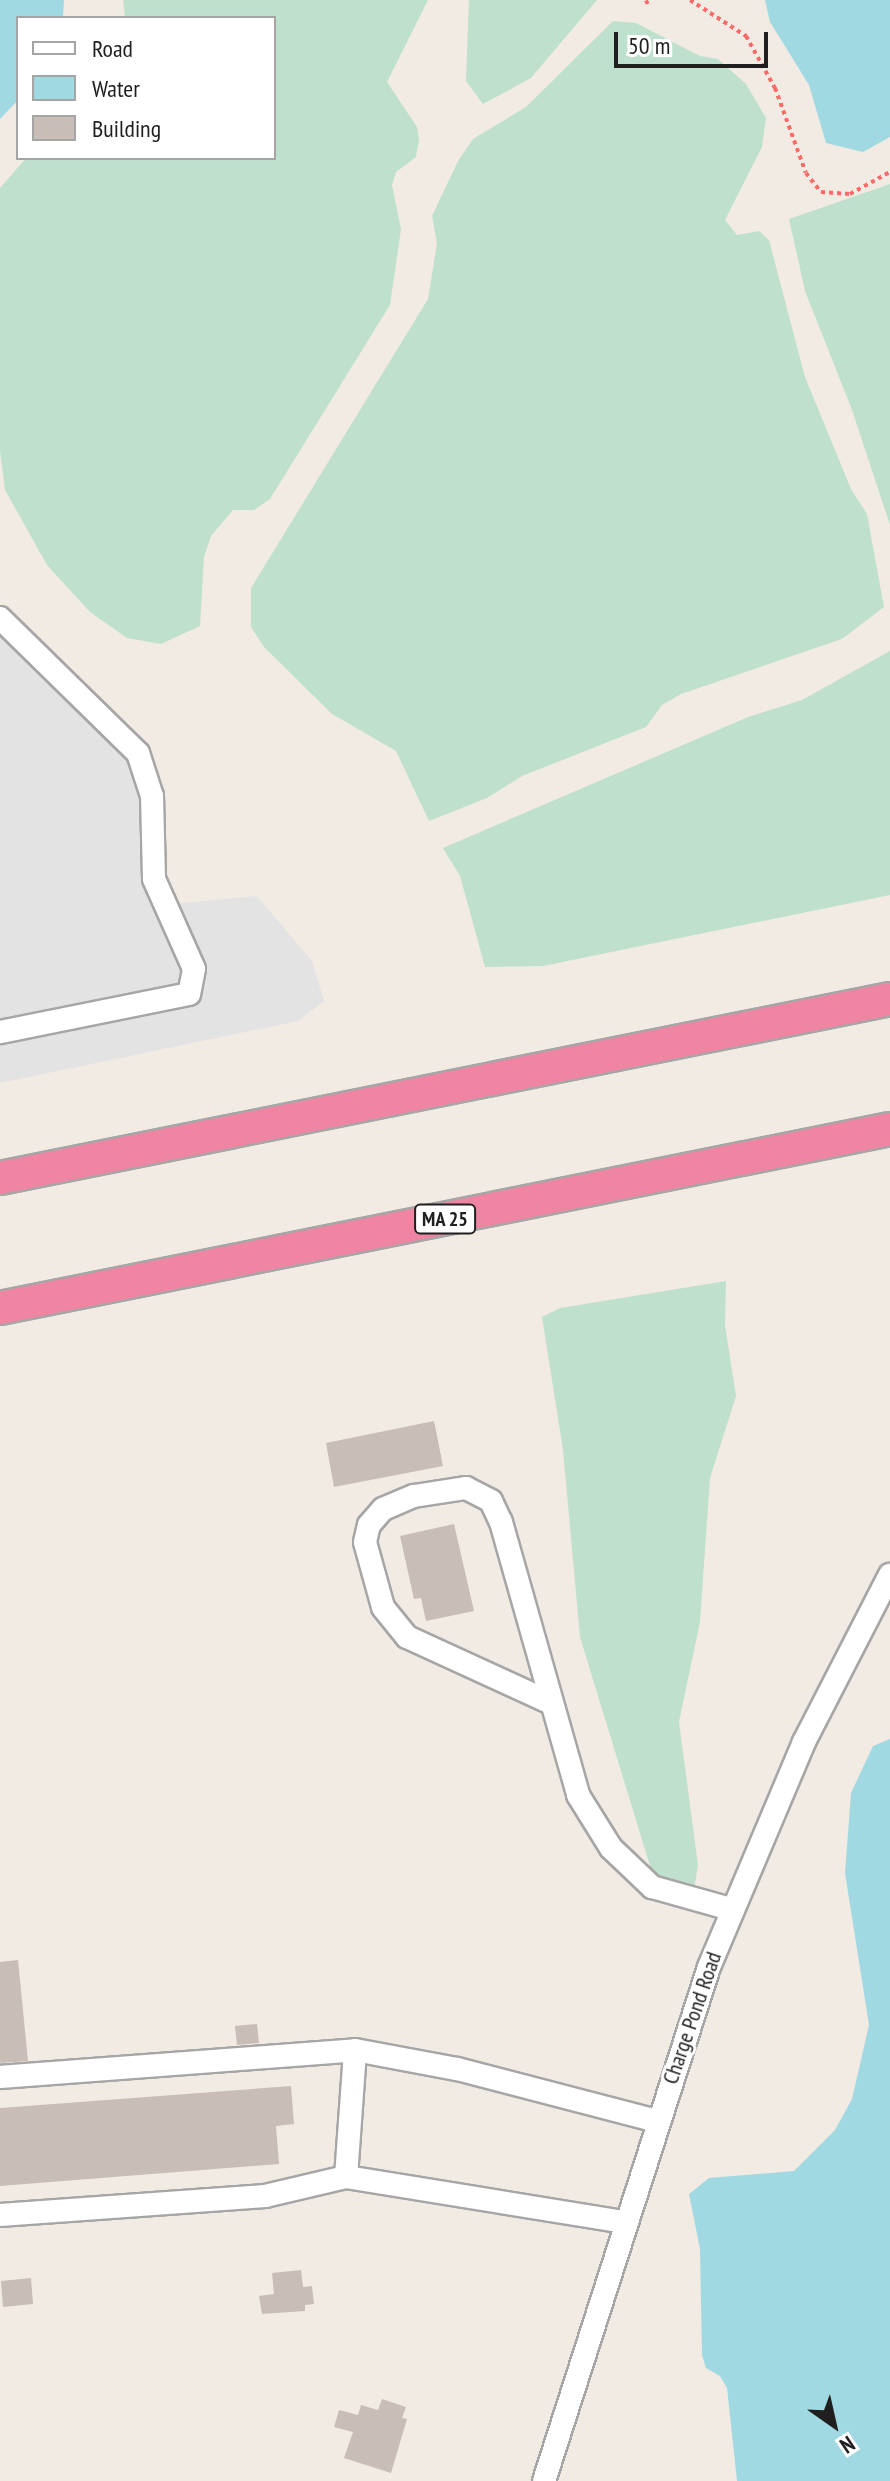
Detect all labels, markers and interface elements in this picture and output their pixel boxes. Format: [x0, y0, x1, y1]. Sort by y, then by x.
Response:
legend [16, 16, 276, 160]
scale bar [618, 16, 772, 66]
text: 50 m [628, 30, 670, 61]
text: Road [92, 33, 133, 64]
text: Water [92, 73, 140, 104]
text: Building [92, 113, 161, 144]
road number: MA 25 [413, 1203, 477, 1235]
street label: Charge Pond Road [657, 1948, 727, 2088]
north arrow [794, 2385, 874, 2465]
text: N [835, 2430, 860, 2460]

